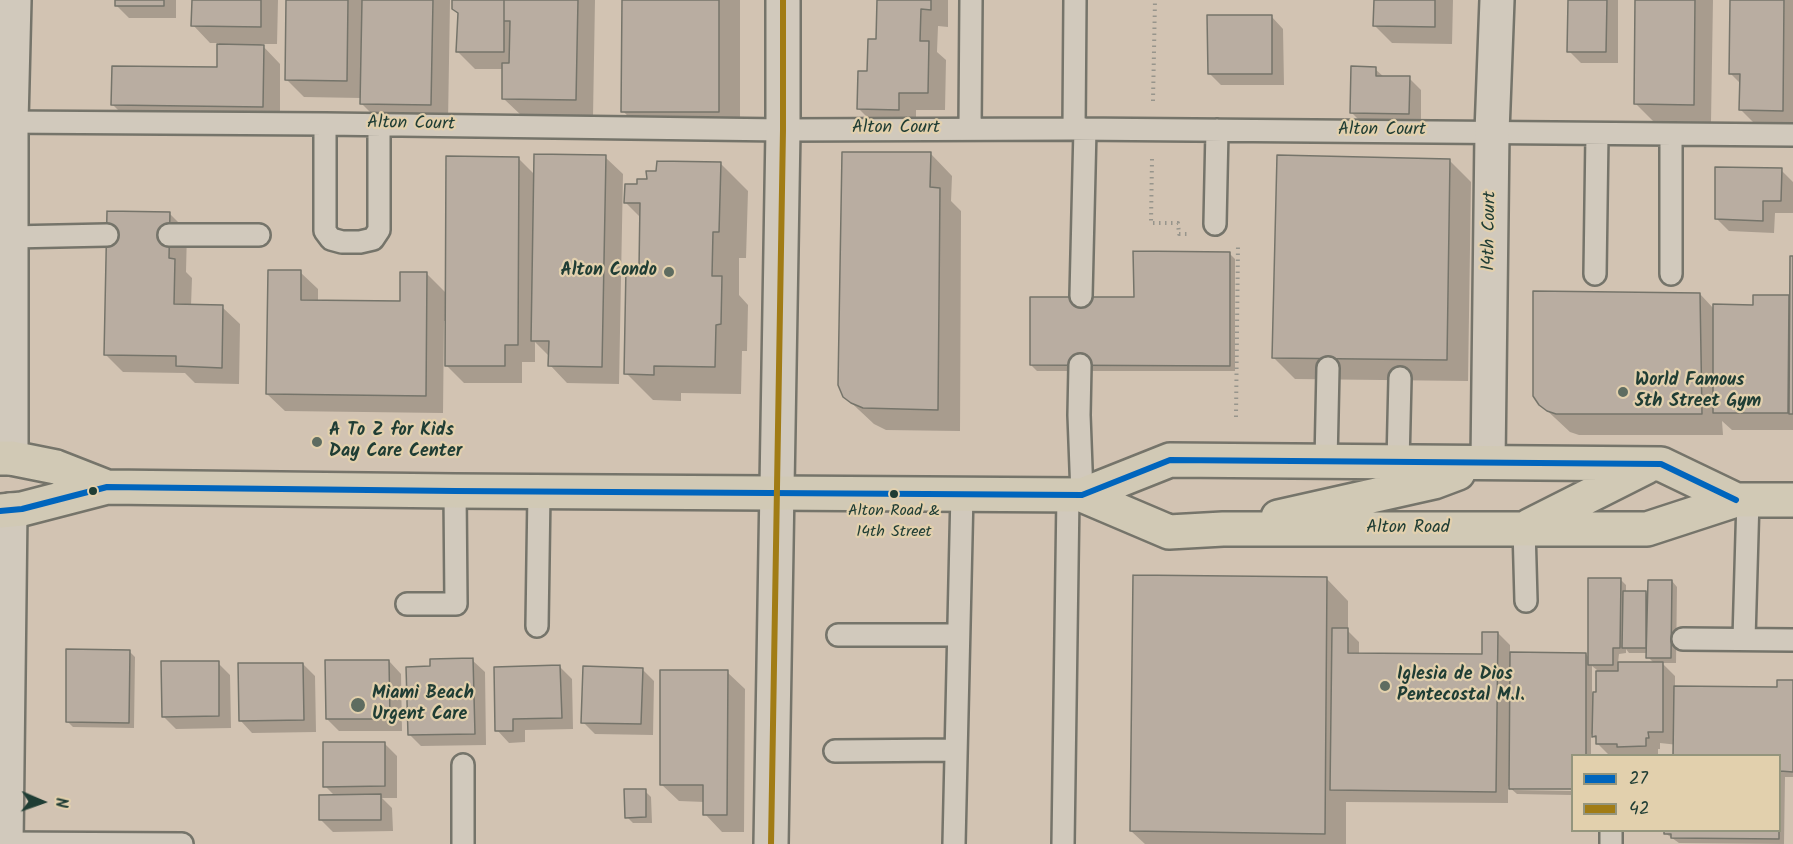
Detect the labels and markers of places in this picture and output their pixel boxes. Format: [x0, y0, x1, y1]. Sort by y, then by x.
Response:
place label: Alton Condo [560, 261, 657, 283]
marker: Alton Condo [662, 265, 676, 279]
place label: World Famous 5th Street Gym [1635, 371, 1761, 413]
marker: World Famous 5th Street Gym [1616, 385, 1630, 399]
place label: A To Z for Kids Day Care Center [329, 421, 462, 464]
marker: A To Z for Kids Day Care Center [310, 435, 324, 449]
unlabelled marker [87, 485, 99, 497]
marker: Alton Road & 14th Street [888, 488, 900, 500]
place label: Alton Road & 14th Street [848, 502, 940, 540]
place label: Iglesia de Dios Pentecostal M.I. [1397, 665, 1525, 708]
marker: Iglesia de Dios Pentecostal M.I. [1378, 679, 1392, 693]
place label: Miami Beach Urgent Care [372, 684, 474, 726]
marker: Miami Beach Urgent Care [349, 696, 367, 714]

